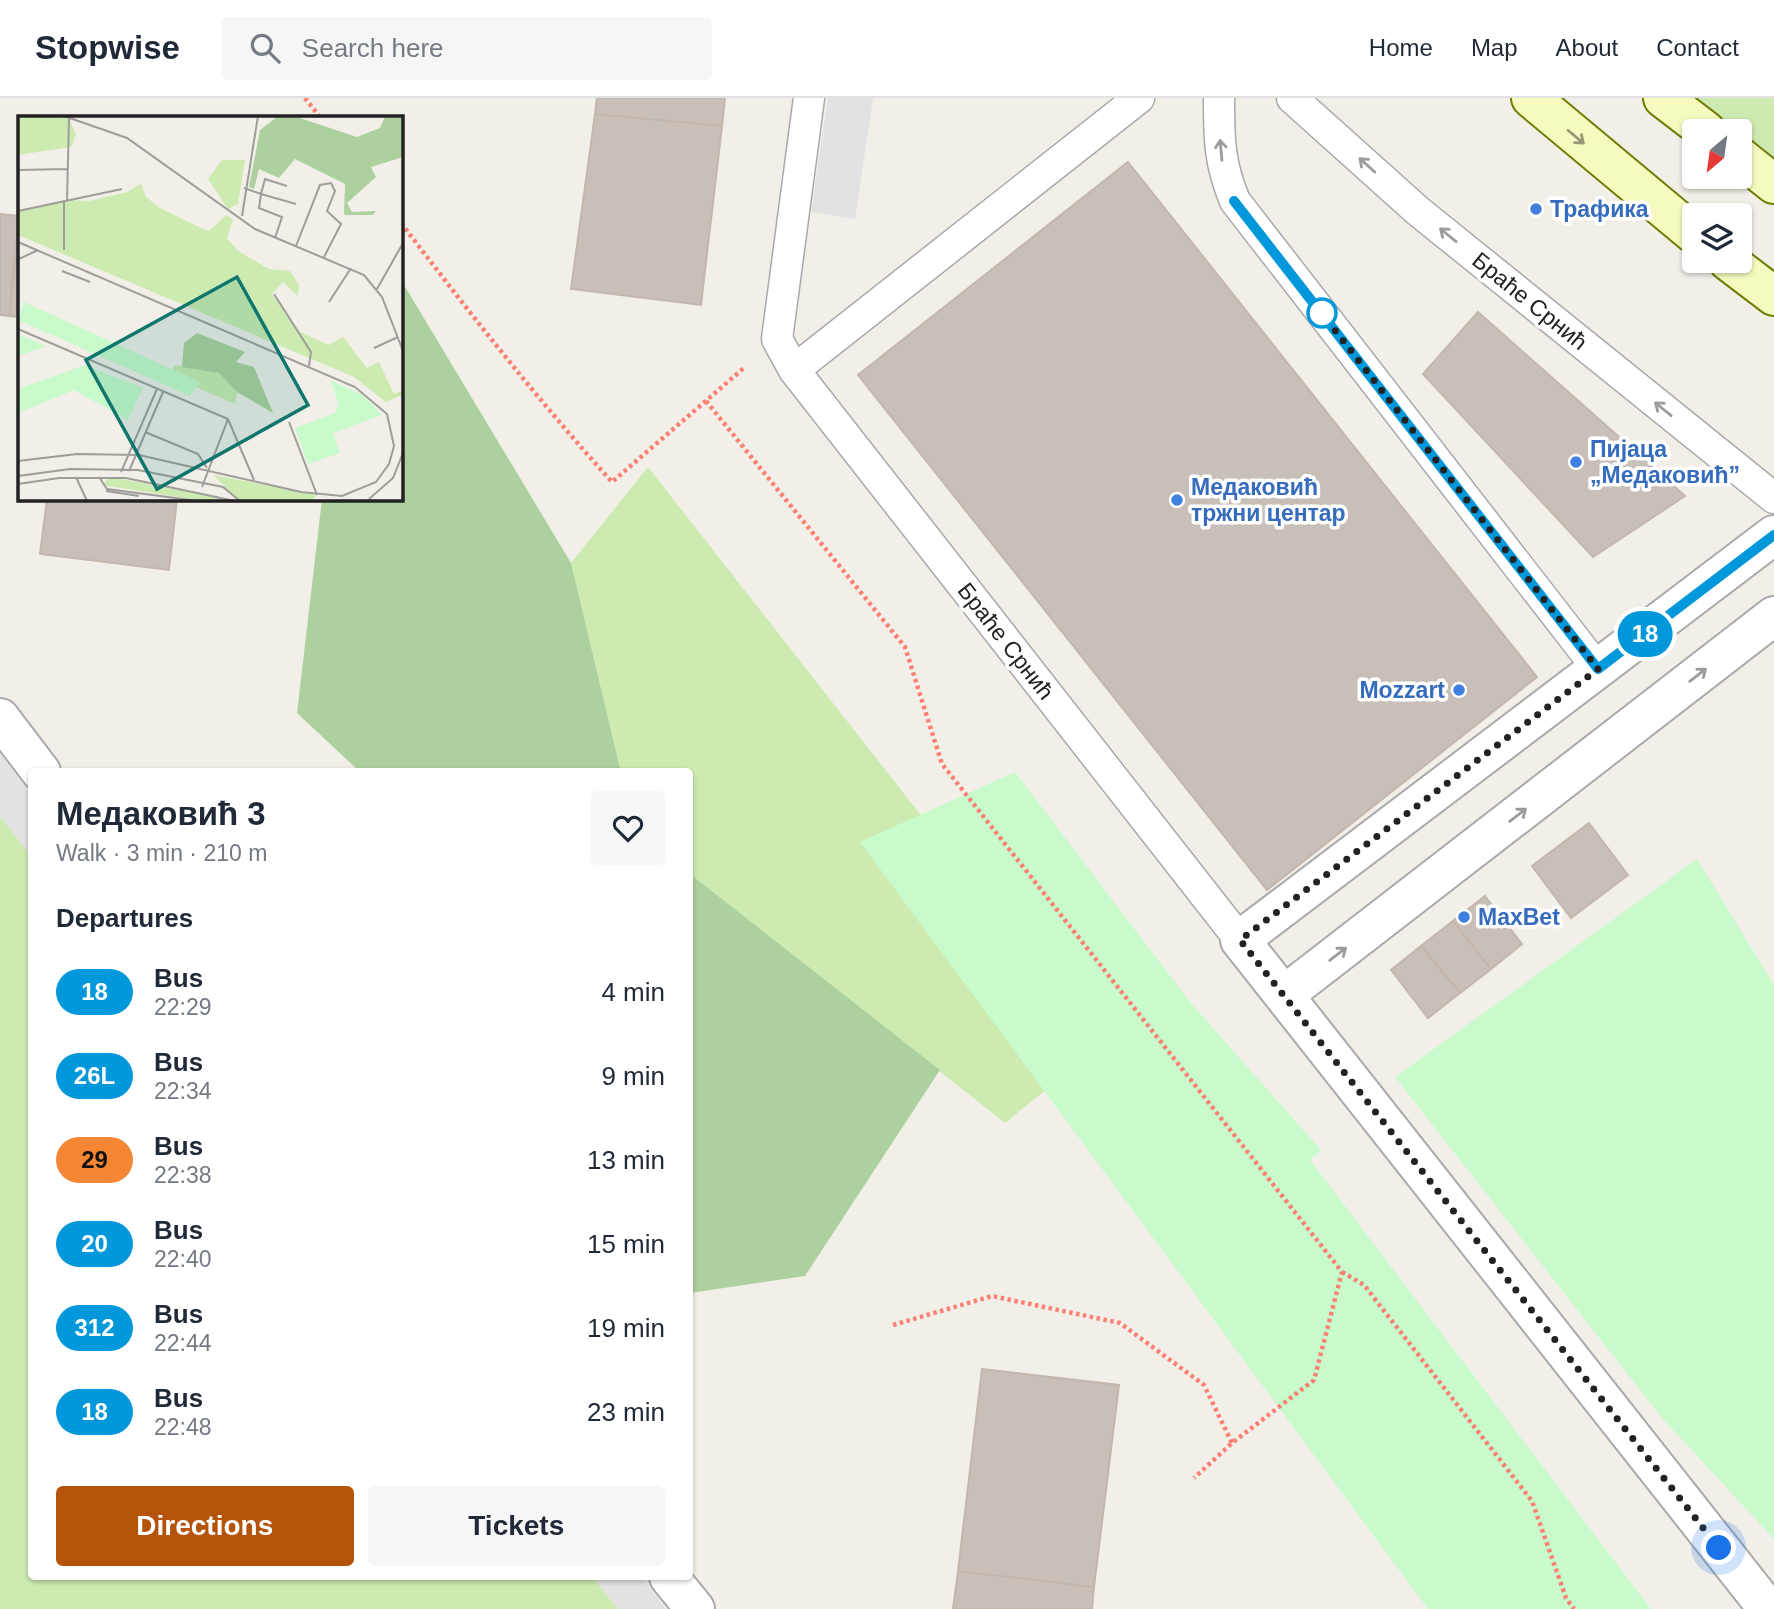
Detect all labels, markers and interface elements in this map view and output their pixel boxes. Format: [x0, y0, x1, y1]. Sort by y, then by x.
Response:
search box [222, 17, 712, 80]
text: Stopwise [35, 29, 180, 66]
icon: search [246, 29, 284, 67]
text: Search here [302, 33, 444, 63]
text: Home [1369, 34, 1433, 61]
text: Map [1471, 34, 1518, 61]
text: About [1556, 34, 1618, 61]
text: Contact [1656, 34, 1739, 61]
inset map [18, 116, 402, 500]
north arrow [1682, 119, 1752, 189]
map controls [1682, 119, 1752, 273]
one-way arrow [1567, 129, 1585, 145]
one-way arrow [1214, 140, 1227, 162]
one-way arrow [1358, 157, 1376, 173]
place label: Трафика [1550, 196, 1649, 222]
marker: Трафика [1528, 201, 1544, 217]
button: layers [1682, 203, 1752, 273]
one-way arrow [1440, 227, 1458, 243]
street label: Браће Срнић [1467, 247, 1593, 355]
unlabelled marker [1307, 298, 1337, 328]
one-way arrow [1655, 402, 1673, 417]
place label: Пијаца „Медаковић” [1590, 436, 1740, 488]
marker: Пијаца „Медаковић” [1568, 454, 1584, 470]
place label: Медаковић тржни центар [1191, 474, 1346, 526]
marker: Медаковић тржни центар [1169, 492, 1185, 508]
street label: Браће Срнић [953, 578, 1059, 704]
line badge: 18 [1614, 611, 1676, 657]
text: 18 [1632, 620, 1658, 647]
one-way arrow [1688, 668, 1706, 683]
place label: Mozzart [1359, 677, 1445, 703]
marker: Mozzart [1451, 682, 1467, 698]
button: heart [591, 791, 665, 865]
text: Медаковић 3 [56, 795, 266, 832]
one-way arrow [1508, 807, 1527, 822]
text: Walk · 3 min · 210 m [56, 840, 267, 866]
text: Departures [56, 903, 193, 933]
place label: MaxBet [1478, 904, 1560, 930]
marker: MaxBet [1456, 909, 1472, 925]
one-way arrow [1328, 946, 1347, 961]
text: Bus [154, 963, 203, 993]
text: 4 min [601, 977, 665, 1007]
text: 18 [81, 978, 108, 1005]
text: 22:29 [154, 994, 212, 1020]
text: Bus [154, 1047, 203, 1077]
text: 9 min [601, 1061, 665, 1091]
text: 26L [74, 1062, 115, 1089]
text: 22:34 [154, 1078, 212, 1104]
text: Bus [154, 1131, 203, 1161]
text: 13 min [587, 1145, 665, 1175]
text: 29 [81, 1146, 108, 1173]
text: 22:38 [154, 1162, 212, 1188]
text: Bus [154, 1215, 203, 1245]
text: 15 min [587, 1229, 665, 1259]
text: 20 [81, 1230, 108, 1257]
text: 22:40 [154, 1246, 212, 1272]
text: Bus [154, 1299, 203, 1329]
text: 19 min [587, 1313, 665, 1343]
text: 312 [74, 1314, 115, 1341]
text: 22:44 [154, 1330, 212, 1356]
text: Bus [154, 1383, 203, 1413]
text: 23 min [587, 1397, 665, 1427]
text: 18 [81, 1398, 108, 1425]
text: 22:48 [154, 1414, 212, 1440]
button: Directions [56, 1486, 354, 1566]
button: Tickets [368, 1486, 665, 1566]
your location [1701, 1530, 1736, 1565]

